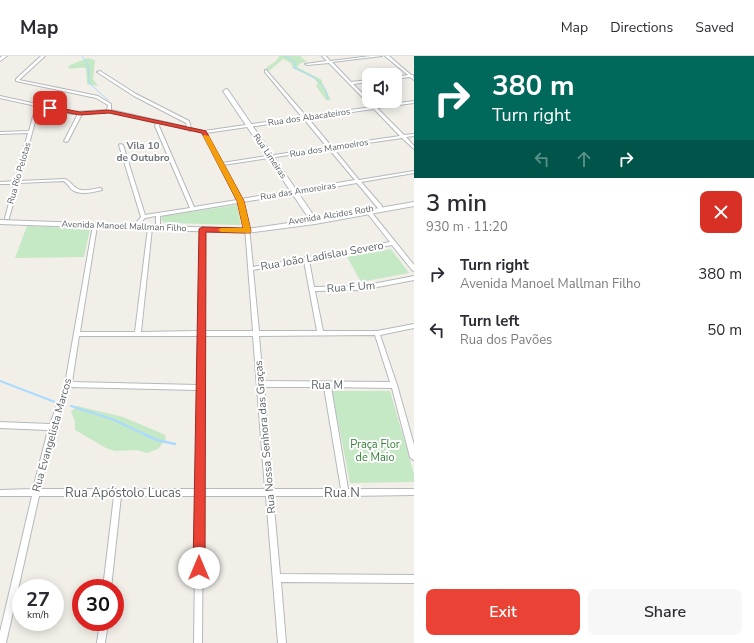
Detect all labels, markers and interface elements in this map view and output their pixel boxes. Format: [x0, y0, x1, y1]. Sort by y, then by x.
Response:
text: Map [20, 15, 58, 41]
text: Map [561, 18, 588, 37]
text: Directions [610, 18, 673, 37]
text: Saved [695, 18, 734, 37]
text: 380 m [492, 67, 575, 105]
map controls [362, 68, 402, 108]
button: sound [362, 68, 402, 108]
icon: right [426, 72, 478, 124]
pin [33, 91, 67, 125]
icon: arrive [39, 97, 61, 119]
text: Turn right [492, 103, 571, 127]
street label: Rua dos Abacateiros [267, 105, 351, 129]
street label: Rua Limeiras [250, 131, 290, 181]
street label: Rua dos Mamoeiros [289, 136, 369, 160]
district label: Vila 10 de Outubro [117, 139, 170, 165]
street label: Rua Rio Pelotas [4, 141, 34, 205]
icon: left [531, 148, 553, 170]
icon: ahead [573, 148, 595, 170]
icon: right [615, 148, 637, 170]
street label: Rua das Amoreiras [259, 179, 337, 203]
text: 3 min [426, 187, 487, 219]
button: close [700, 191, 742, 233]
street label: Avenida Alcides Roth [287, 202, 375, 228]
street label: Avenida Manoel Mallman Filho [61, 218, 187, 234]
text: 930 m · 11:20 [426, 218, 508, 236]
street label: Rua João Ladislau Severo [259, 238, 385, 274]
text: Turn right [460, 255, 529, 275]
icon: right [426, 263, 448, 285]
text: 380 m [698, 264, 742, 284]
text: Avenida Manoel Mallman Filho [460, 275, 641, 293]
street label: Rua F Um [326, 278, 376, 296]
text: Turn left [460, 311, 519, 331]
icon: left [426, 319, 448, 341]
text: 50 m [707, 320, 742, 340]
text: Rua dos Pavões [460, 331, 552, 349]
street label: Rua Nossa Senhora das Graças [251, 360, 279, 514]
street label: Rua Evangelista Marcos [29, 376, 75, 494]
street label: Rua M [311, 378, 343, 393]
park label: Praça Flor de Maio [350, 437, 400, 465]
street label: Rua Apóstolo Lucas [65, 484, 181, 502]
street label: Rua N [324, 484, 360, 502]
position arrow [178, 547, 220, 589]
speed limit sign: 30 [72, 579, 124, 631]
text: 27 [26, 586, 50, 613]
button: Exit [426, 589, 580, 635]
button: Share [588, 589, 742, 635]
text: km/h [27, 608, 49, 622]

